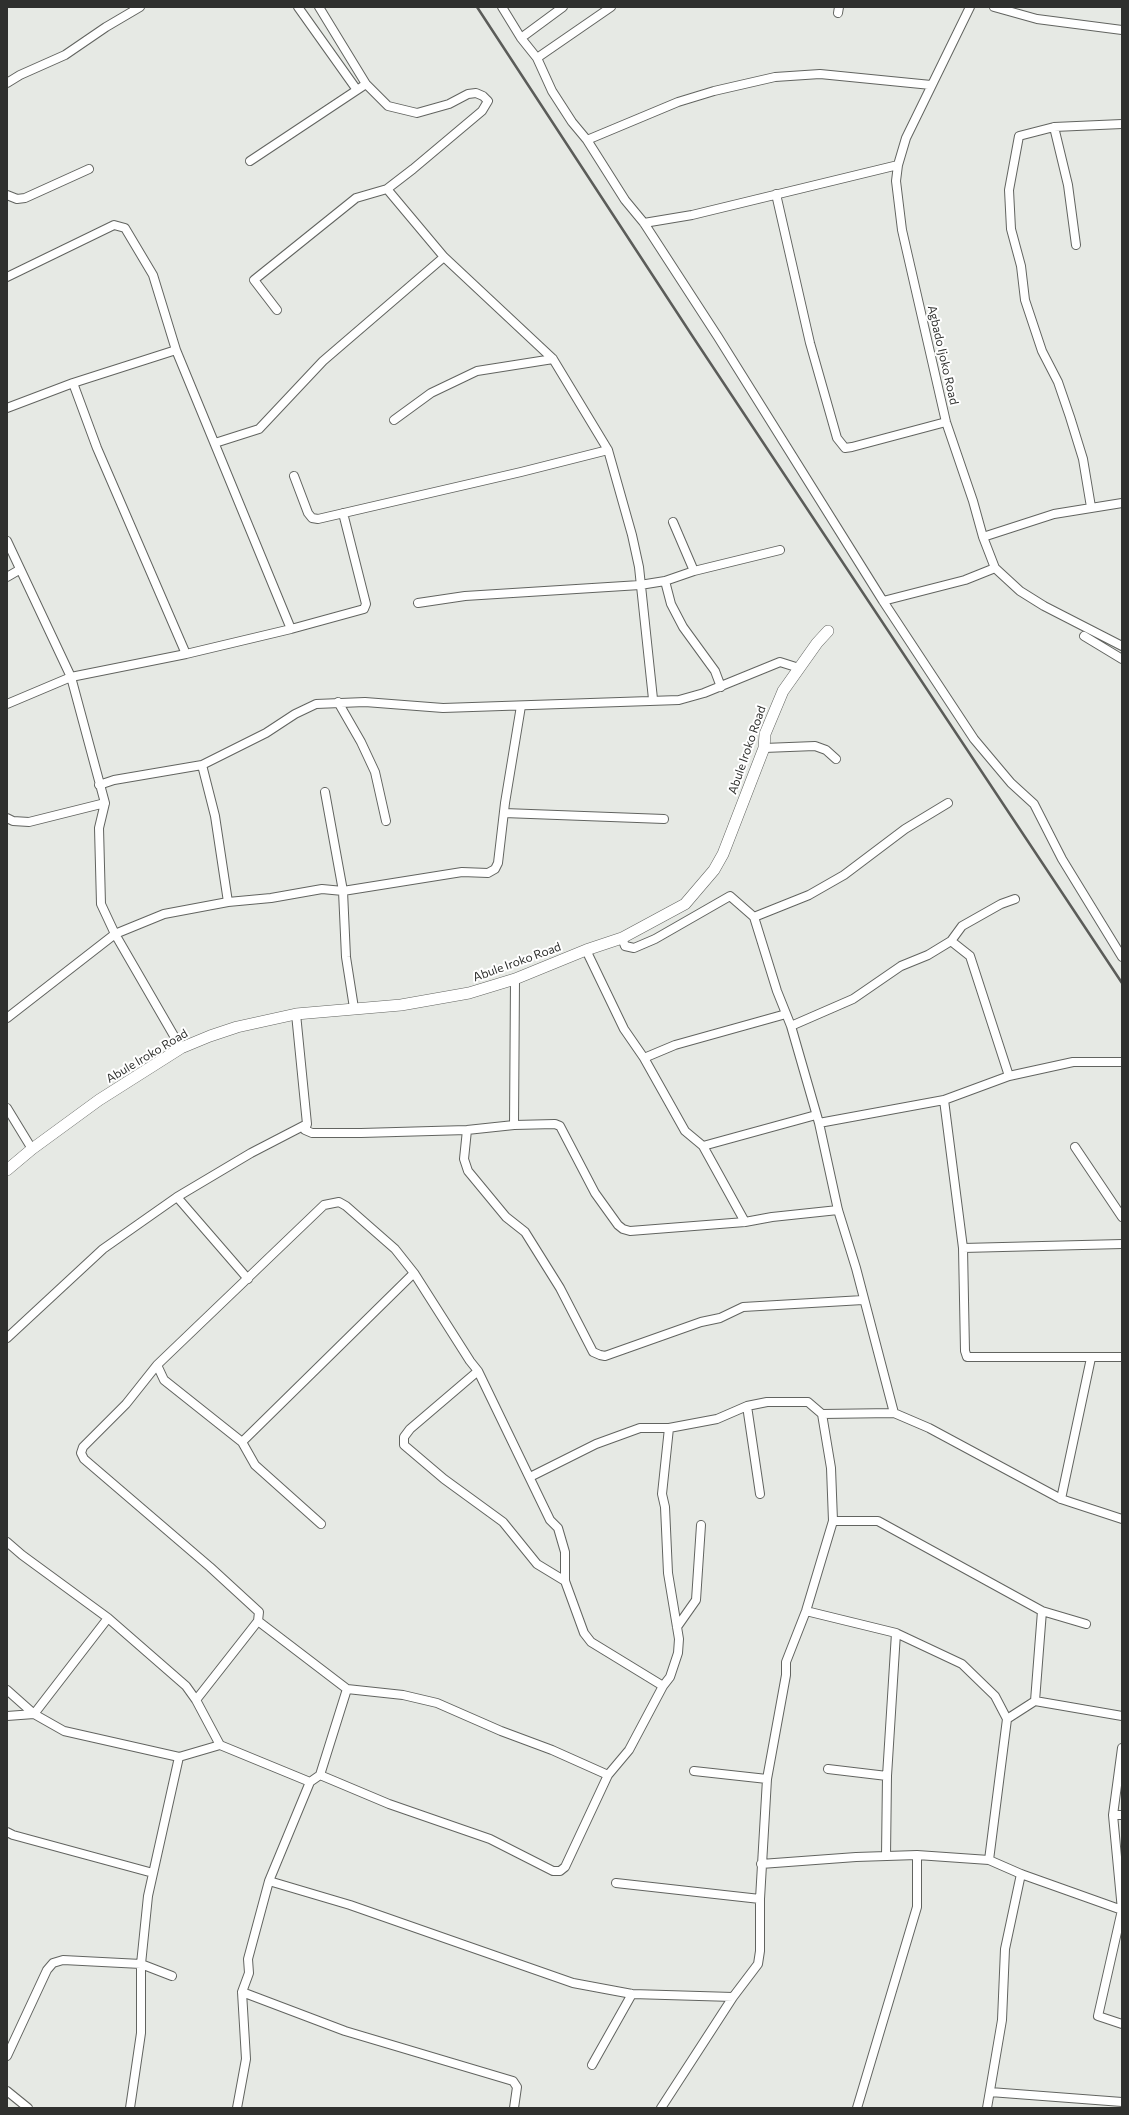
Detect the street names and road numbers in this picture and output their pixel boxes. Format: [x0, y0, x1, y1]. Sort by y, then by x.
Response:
street label: Agbado Ijoko Road [925, 304, 961, 406]
street label: Abule Iroko Road [725, 704, 769, 796]
street label: Abule Iroko Road [471, 939, 563, 985]
street label: Abule Iroko Road [104, 1026, 190, 1086]

